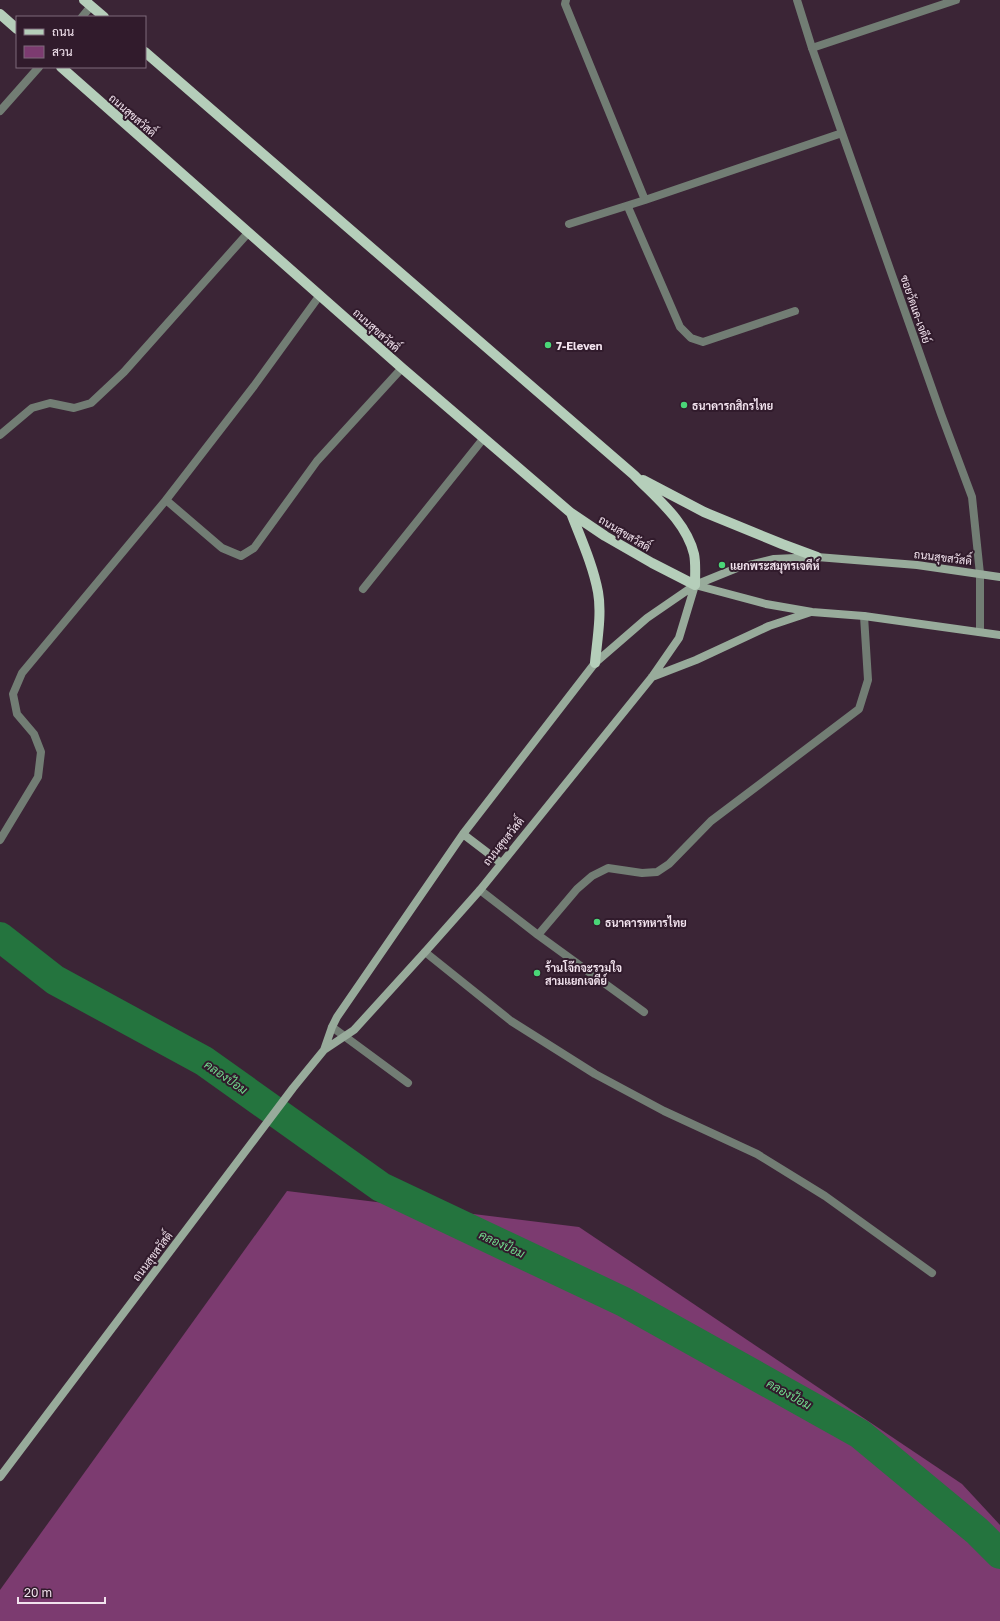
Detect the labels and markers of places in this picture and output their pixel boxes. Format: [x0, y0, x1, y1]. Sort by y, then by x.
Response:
place label: 7-Eleven [556, 339, 603, 352]
marker: 7-Eleven [543, 340, 553, 350]
place label: ธนาคารกสิกรไทย [692, 398, 773, 412]
marker: ธนาคารกสิกรไทย [679, 400, 689, 410]
place label: แยกพระสมุทรเจดีห์ [730, 558, 821, 574]
marker: แยกพระสมุทรเจดีห์ [717, 560, 727, 570]
place label: ธนาคารทหารไทย [605, 915, 687, 929]
marker: ธนาคารทหารไทย [592, 917, 602, 927]
place label: ร้านโจ๊กจะรวมใจ สามแยกเจดีย์ [545, 960, 622, 987]
marker: ร้านโจ๊กจะรวมใจ สามแยกเจดีย์ [532, 968, 542, 978]

